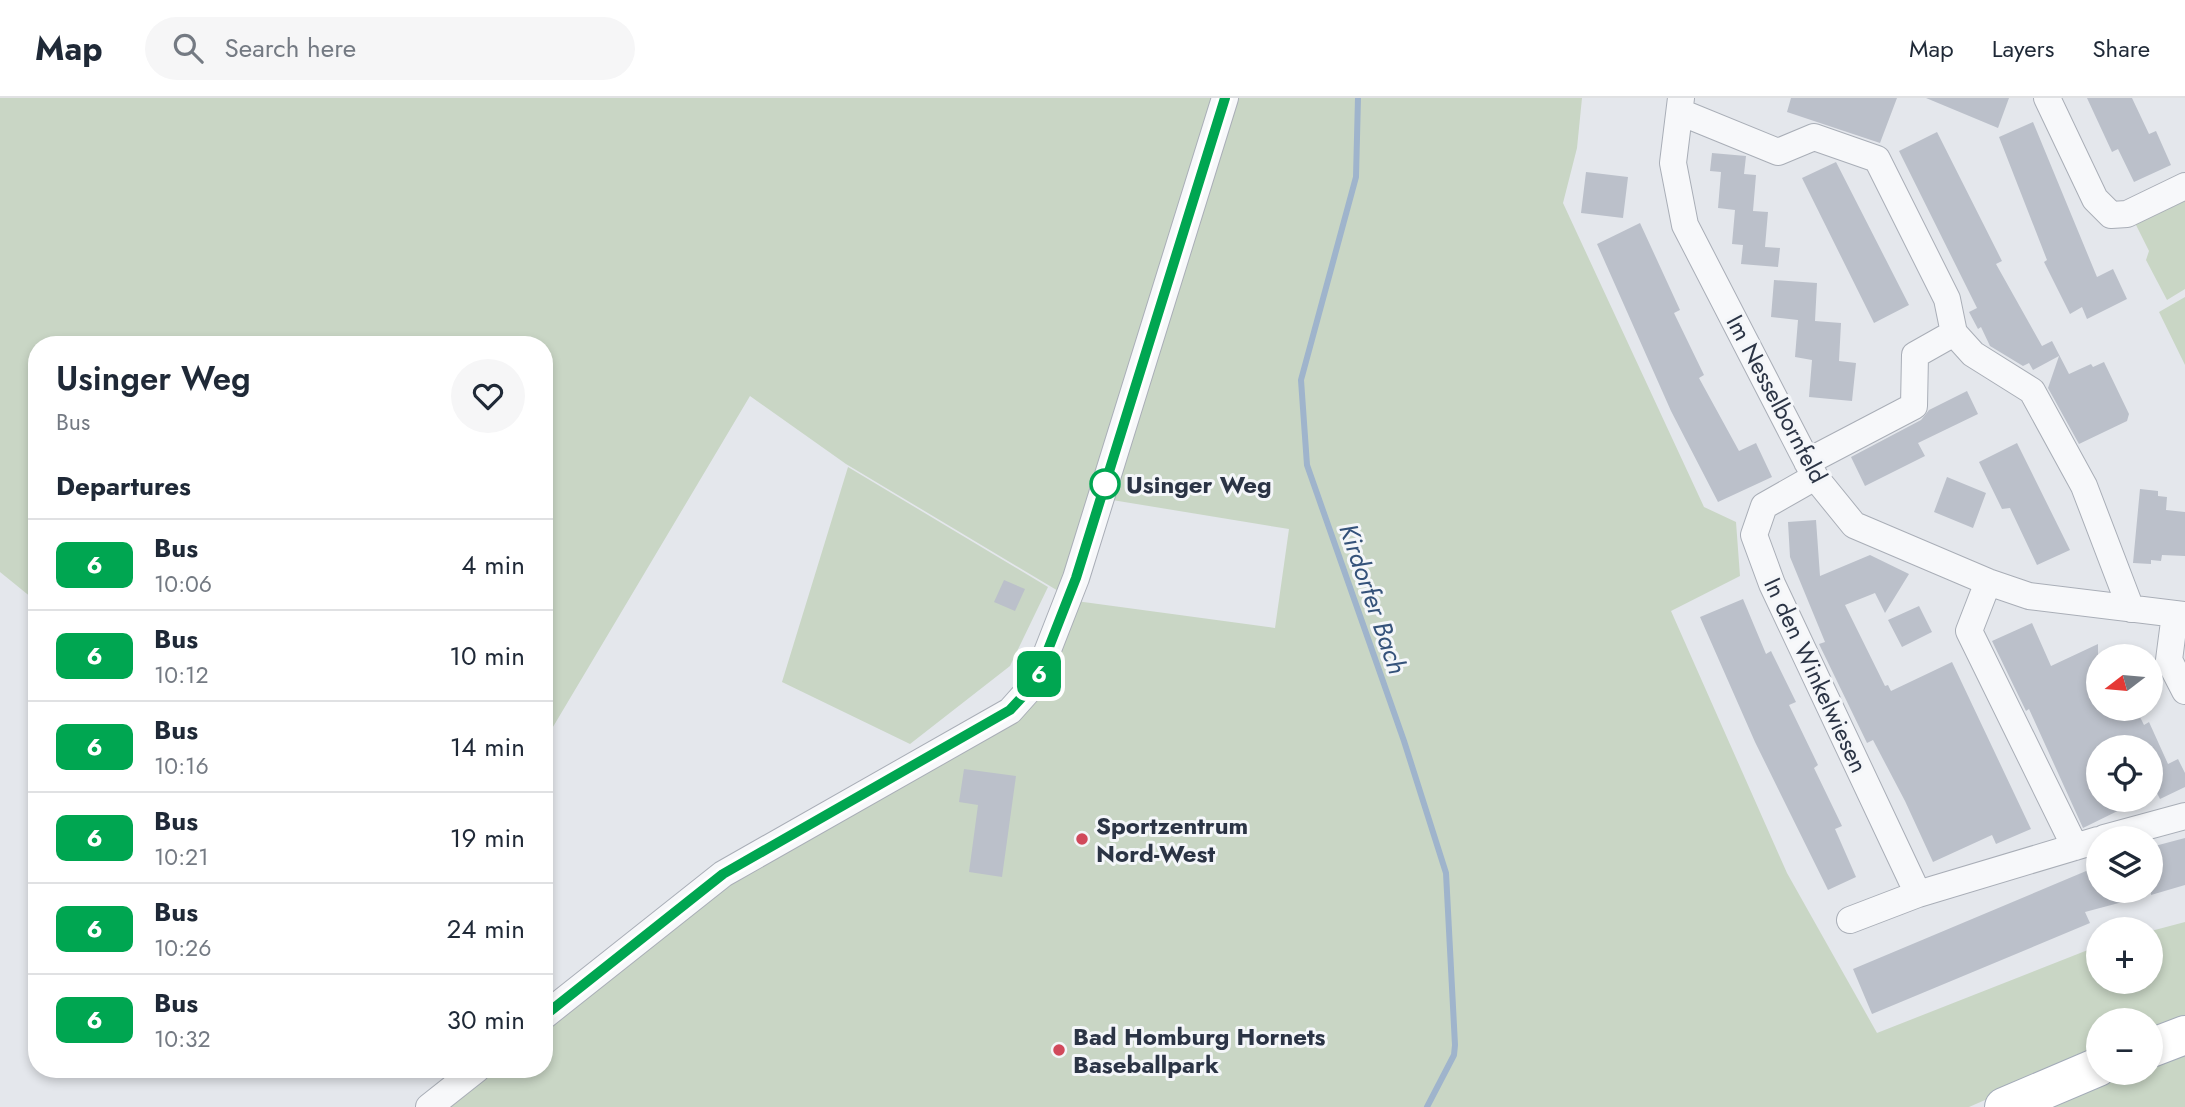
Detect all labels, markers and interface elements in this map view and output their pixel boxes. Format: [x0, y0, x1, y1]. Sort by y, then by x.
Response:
search box [145, 17, 635, 80]
text: Map [35, 25, 103, 72]
icon: search [169, 29, 207, 67]
text: Search here [225, 29, 356, 67]
text: Map [1909, 31, 1954, 66]
text: Layers [1992, 31, 2054, 66]
text: Share [2092, 31, 2150, 66]
street label: Im Nesselbornfeld [1718, 309, 1836, 489]
text: Usinger Weg [56, 355, 251, 402]
button: heart [451, 359, 525, 433]
text: Bus [56, 405, 90, 439]
text: Departures [56, 467, 191, 505]
place label: Usinger Weg [1126, 467, 1272, 502]
marker: Usinger Weg [1090, 469, 1120, 499]
water label: Kirdorfer Bach [1330, 519, 1416, 679]
text: Bus [154, 529, 198, 567]
text: 4 min [461, 546, 525, 584]
text: 6 [86, 547, 103, 582]
text: 10:06 [154, 567, 212, 601]
street label: In den Winkelwiesen [1755, 572, 1877, 778]
text: Bus [154, 620, 198, 658]
text: 10 min [449, 637, 525, 675]
text: 6 [86, 638, 103, 673]
north arrow [2086, 644, 2163, 721]
map controls [2086, 644, 2163, 1085]
line badge: 6 [1016, 651, 1062, 697]
text: 6 [1031, 656, 1047, 691]
text: 10:12 [154, 658, 209, 692]
text: Bus [154, 711, 198, 749]
text: 14 min [450, 728, 525, 766]
text: 6 [86, 729, 103, 764]
button: locate [2086, 735, 2163, 812]
text: 10:16 [154, 749, 209, 783]
text: Bus [154, 802, 198, 840]
place label: Sportzentrum Nord-West [1096, 808, 1248, 871]
text: 19 min [450, 819, 525, 857]
text: 6 [86, 820, 103, 855]
button: layers [2086, 826, 2163, 903]
marker: Sportzentrum Nord-West [1074, 831, 1090, 847]
text: 10:21 [154, 840, 209, 874]
text: Bus [154, 893, 198, 931]
text: 24 min [447, 910, 525, 948]
text: 6 [86, 911, 103, 946]
button: + [2086, 917, 2163, 994]
text: 10:26 [154, 931, 211, 965]
text: Bus [154, 984, 198, 1022]
text: 30 min [447, 1001, 525, 1039]
text: 6 [86, 1002, 103, 1037]
button: − [2086, 1008, 2163, 1085]
place label: Bad Homburg Hornets Baseballpark [1073, 1019, 1326, 1082]
text: 10:32 [154, 1022, 211, 1056]
marker: Bad Homburg Hornets Baseballpark [1051, 1042, 1067, 1058]

